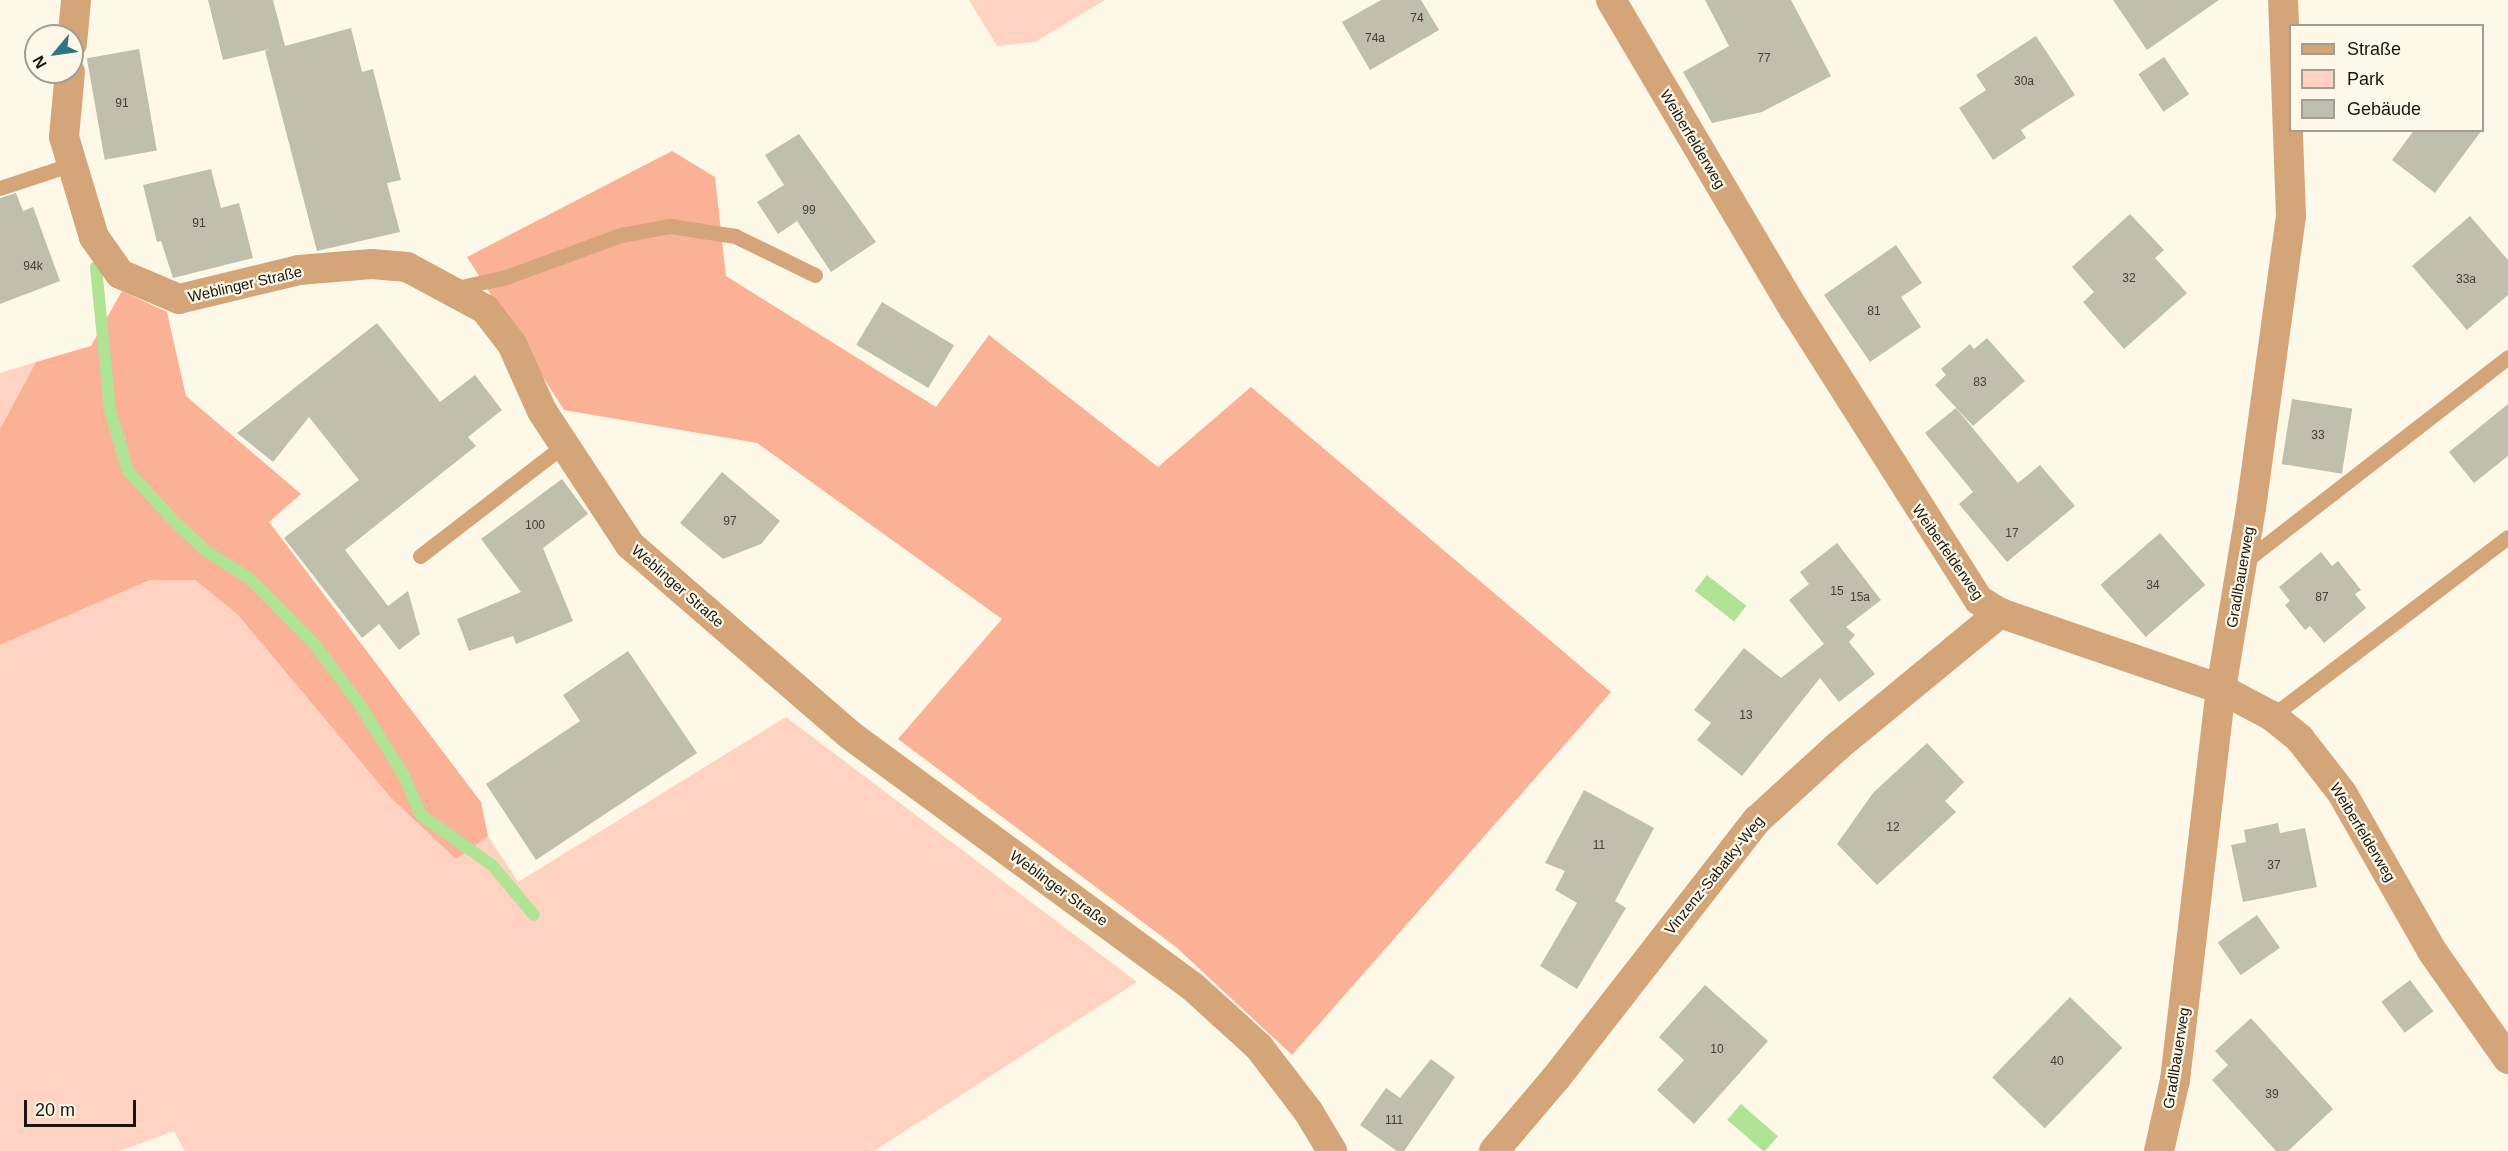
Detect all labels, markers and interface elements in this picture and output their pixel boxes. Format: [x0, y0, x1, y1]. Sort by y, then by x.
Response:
house number: 74 [1410, 12, 1424, 26]
north arrow [24, 24, 84, 84]
legend [2289, 24, 2484, 132]
house number: 74a [1365, 32, 1385, 46]
text: Straße [2347, 39, 2401, 59]
house number: 77 [1757, 52, 1771, 66]
text: N [29, 53, 50, 71]
text: Park [2347, 69, 2384, 89]
house number: 30a [2014, 75, 2034, 89]
street label: Weiberfelderweg [1656, 86, 1730, 192]
house number: 91 [115, 97, 129, 111]
text: Gebäude [2347, 99, 2421, 119]
house number: 99 [802, 204, 816, 218]
house number: 91 [192, 217, 206, 231]
house number: 94k [23, 260, 43, 274]
street label: Weblinger Straße [186, 262, 304, 306]
house number: 32 [2122, 272, 2136, 286]
house number: 33a [2456, 273, 2476, 287]
house number: 81 [1867, 305, 1881, 319]
house number: 83 [1973, 376, 1987, 390]
house number: 33 [2311, 429, 2325, 443]
street label: Weiberfelderweg [1908, 501, 1988, 603]
house number: 97 [723, 515, 737, 529]
house number: 100 [525, 519, 545, 533]
street label: Gradlbauerweg [2222, 525, 2258, 629]
house number: 17 [2005, 527, 2019, 541]
street label: Weblinger Straße [628, 541, 728, 631]
house number: 34 [2146, 579, 2160, 593]
house number: 15 [1830, 585, 1844, 599]
house number: 15a [1850, 591, 1870, 605]
house number: 87 [2315, 591, 2329, 605]
house number: 13 [1739, 709, 1753, 723]
street label: Weiberfelderweg [2326, 779, 2400, 885]
street label: Vinzenz-Sabatky-Weg [1660, 812, 1768, 938]
house number: 12 [1886, 821, 1900, 835]
house number: 11 [1593, 839, 1605, 853]
street label: Weblinger Straße [1007, 846, 1111, 930]
house number: 37 [2267, 859, 2281, 873]
street label: Gradlbauerweg [2159, 1006, 2193, 1110]
house number: 10 [1710, 1043, 1724, 1057]
house number: 40 [2050, 1055, 2064, 1069]
scale bar [27, 1088, 140, 1126]
house number: 39 [2265, 1088, 2279, 1102]
text: 20 m [35, 1100, 75, 1120]
house number: 111 [1385, 1114, 1403, 1128]

